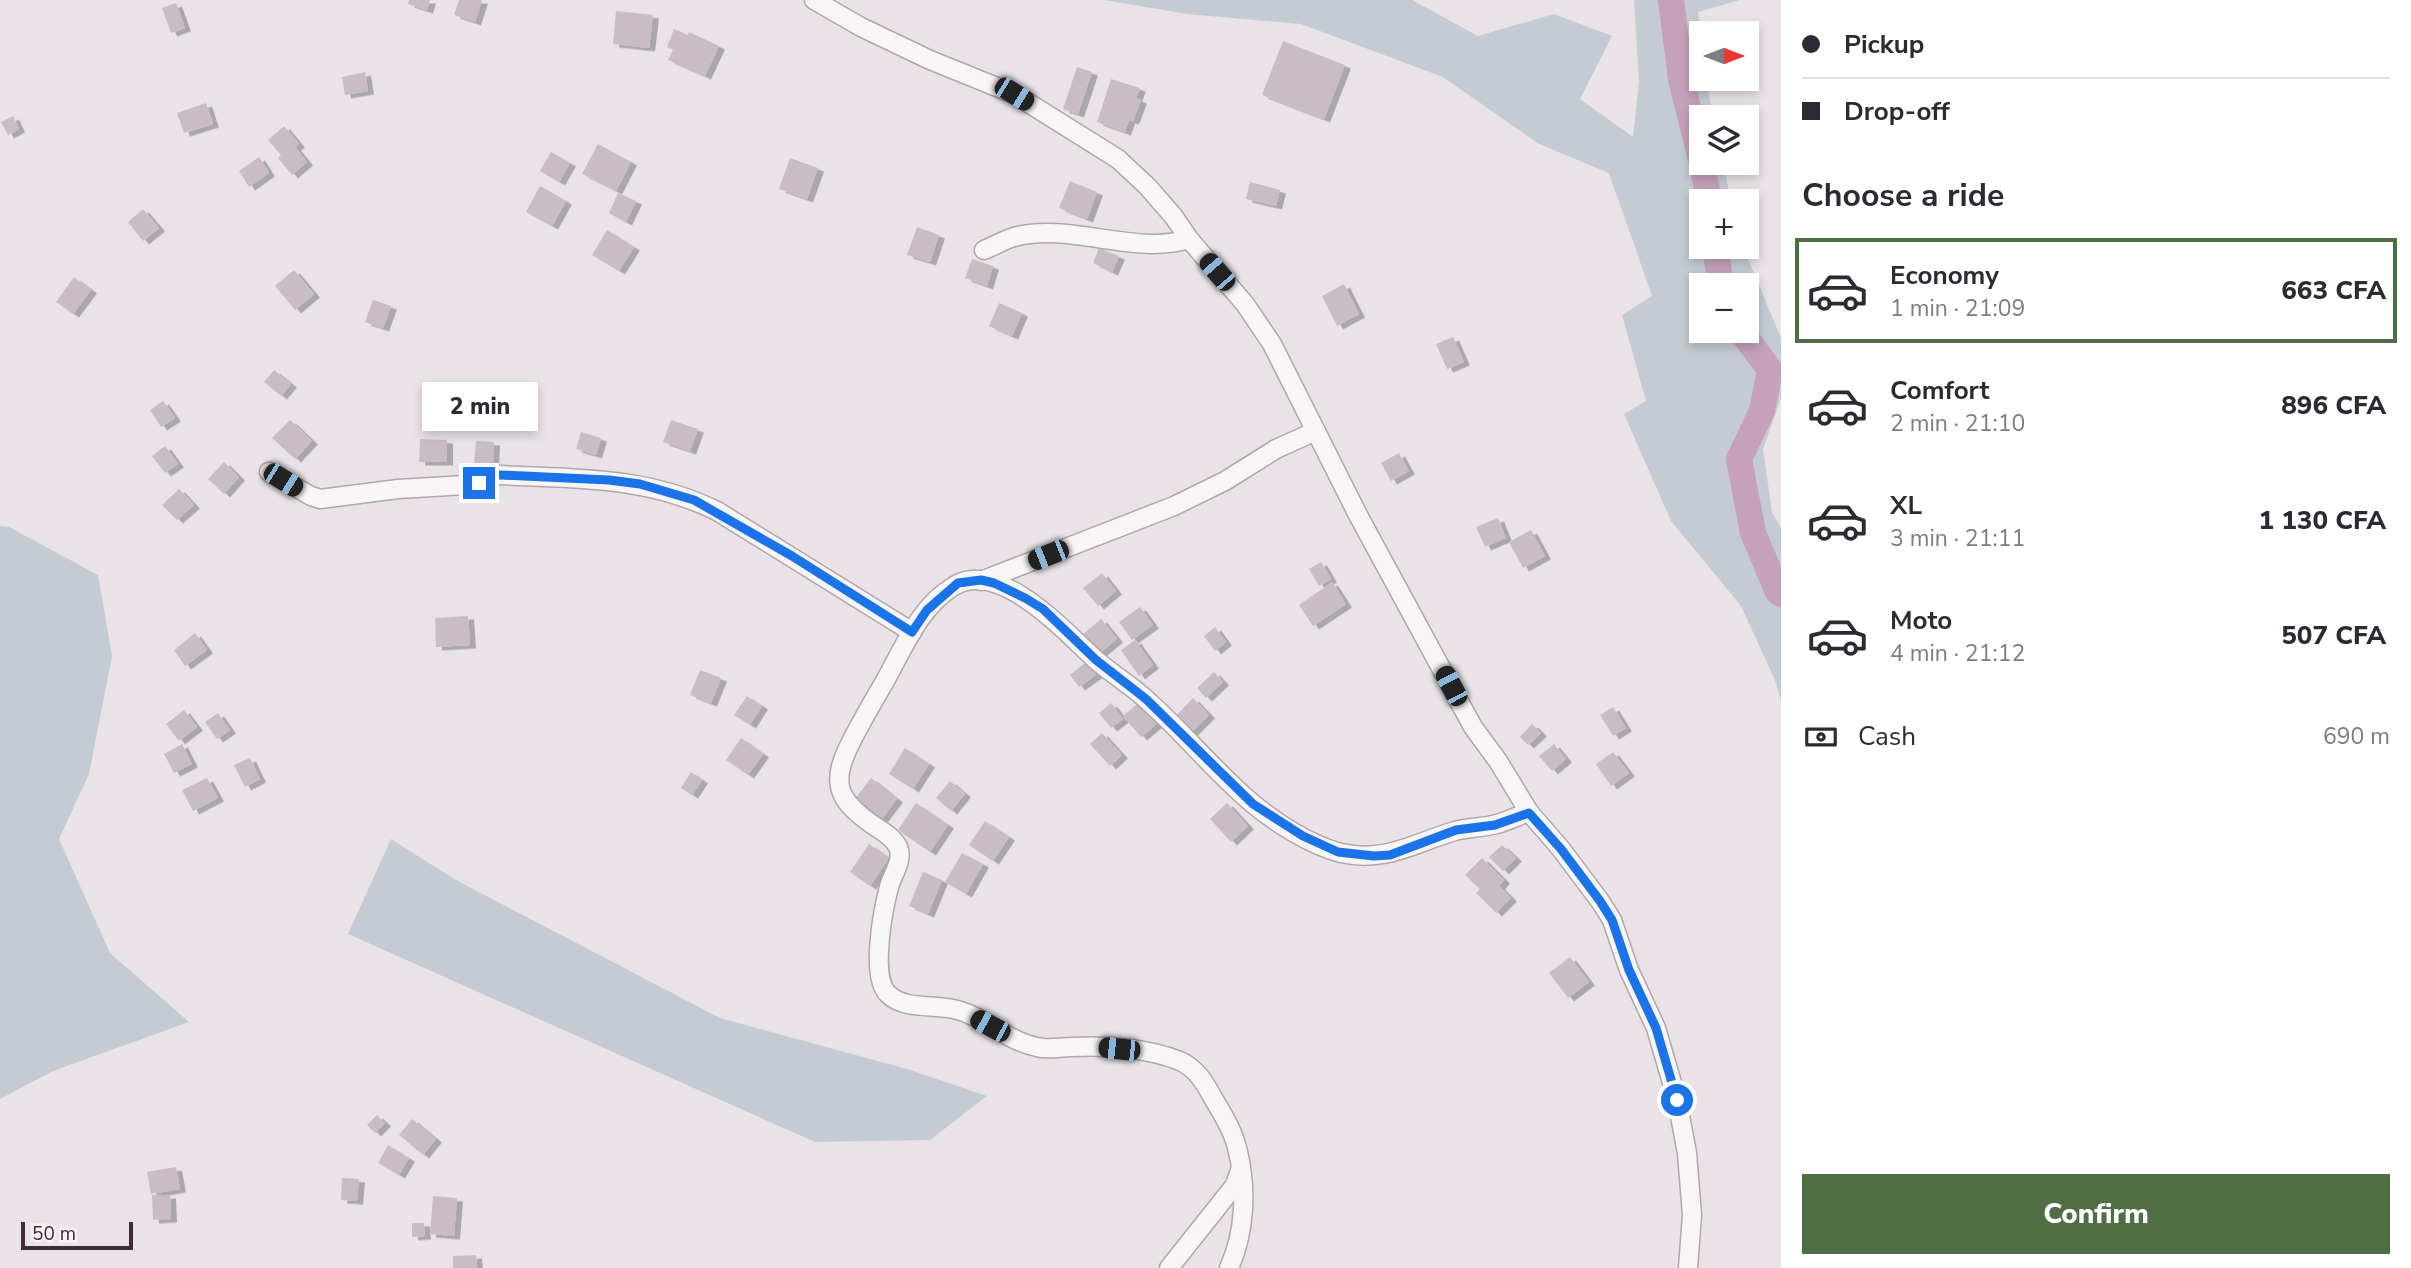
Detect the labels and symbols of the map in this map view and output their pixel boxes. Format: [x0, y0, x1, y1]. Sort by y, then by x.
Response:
north arrow [1689, 21, 1759, 91]
car [991, 74, 1038, 114]
car [1196, 249, 1239, 295]
callout: 2 min [421, 382, 537, 430]
car [260, 460, 307, 500]
route end [463, 467, 495, 499]
car [1025, 537, 1072, 573]
car [1432, 663, 1471, 709]
car [967, 1007, 1014, 1045]
car [1098, 1036, 1141, 1062]
route start [1661, 1084, 1693, 1116]
scale bar [21, 1219, 133, 1251]

